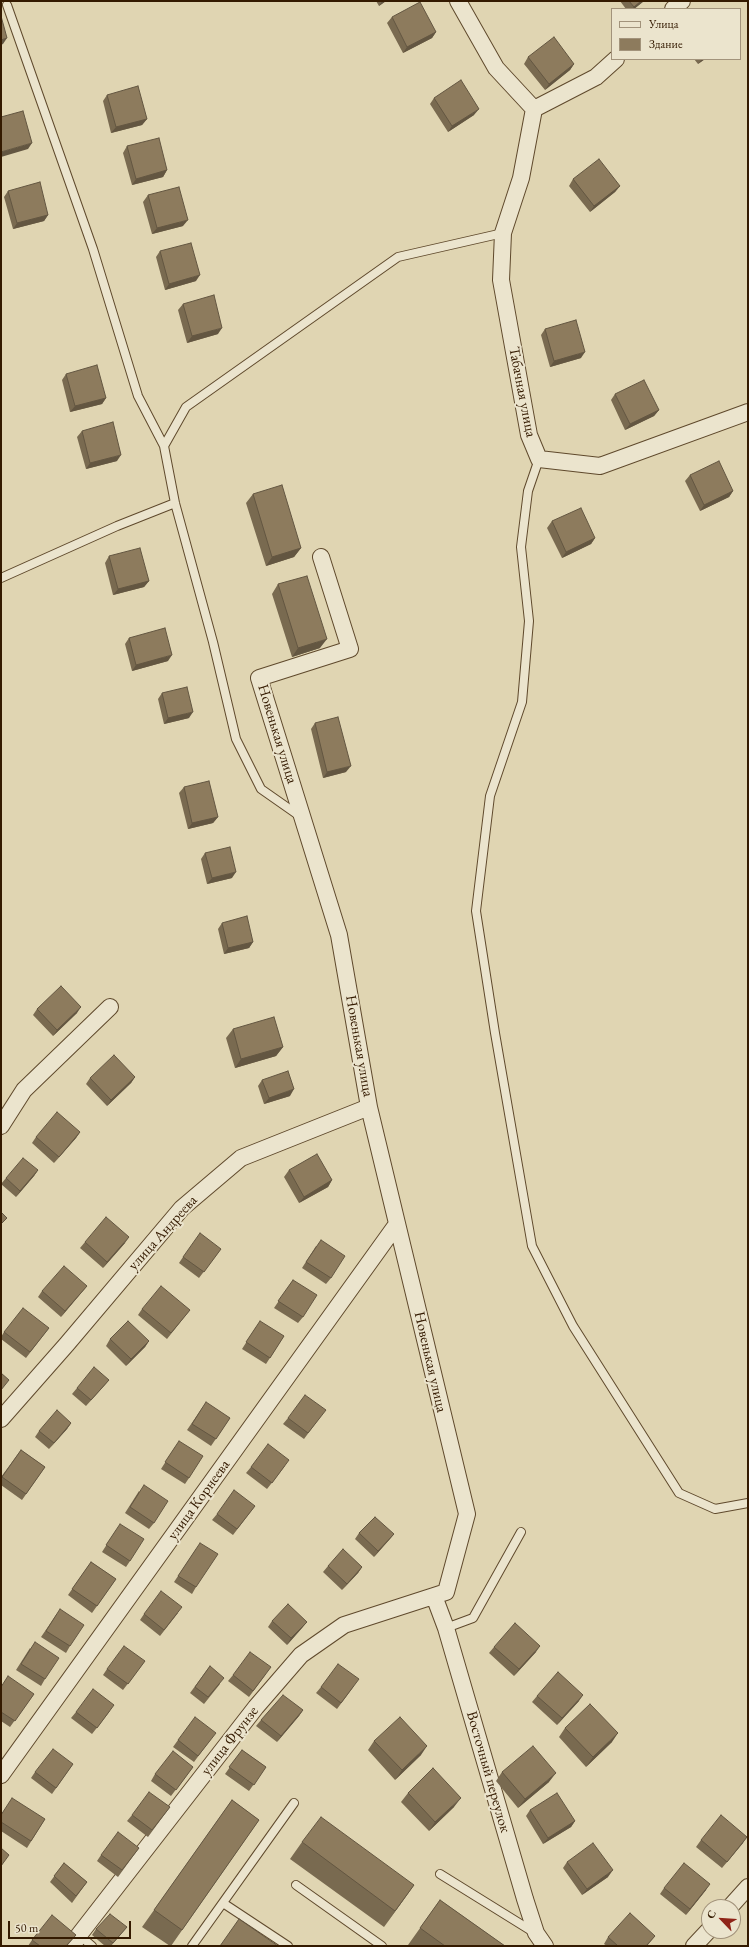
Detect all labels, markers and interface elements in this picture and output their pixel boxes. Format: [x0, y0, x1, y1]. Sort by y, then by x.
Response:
legend [611, 8, 741, 60]
text: Улица [649, 16, 679, 32]
text: Здание [649, 36, 683, 52]
street label: Табачная улица [504, 345, 540, 439]
street label: Новенькая улица [253, 682, 301, 786]
street label: Новенькая улица [341, 994, 377, 1098]
street label: улица Андреева [125, 1192, 201, 1274]
street label: Новенькая улица [410, 1310, 450, 1414]
street label: улица Корнеева [164, 1456, 234, 1544]
street label: улица Фрунзе [197, 1703, 263, 1779]
street label: Восточный переулок [462, 1709, 514, 1835]
north arrow [701, 1899, 741, 1939]
text: С [703, 1908, 719, 1921]
scale bar [10, 1913, 133, 1939]
text: 50 m [15, 1920, 38, 1936]

